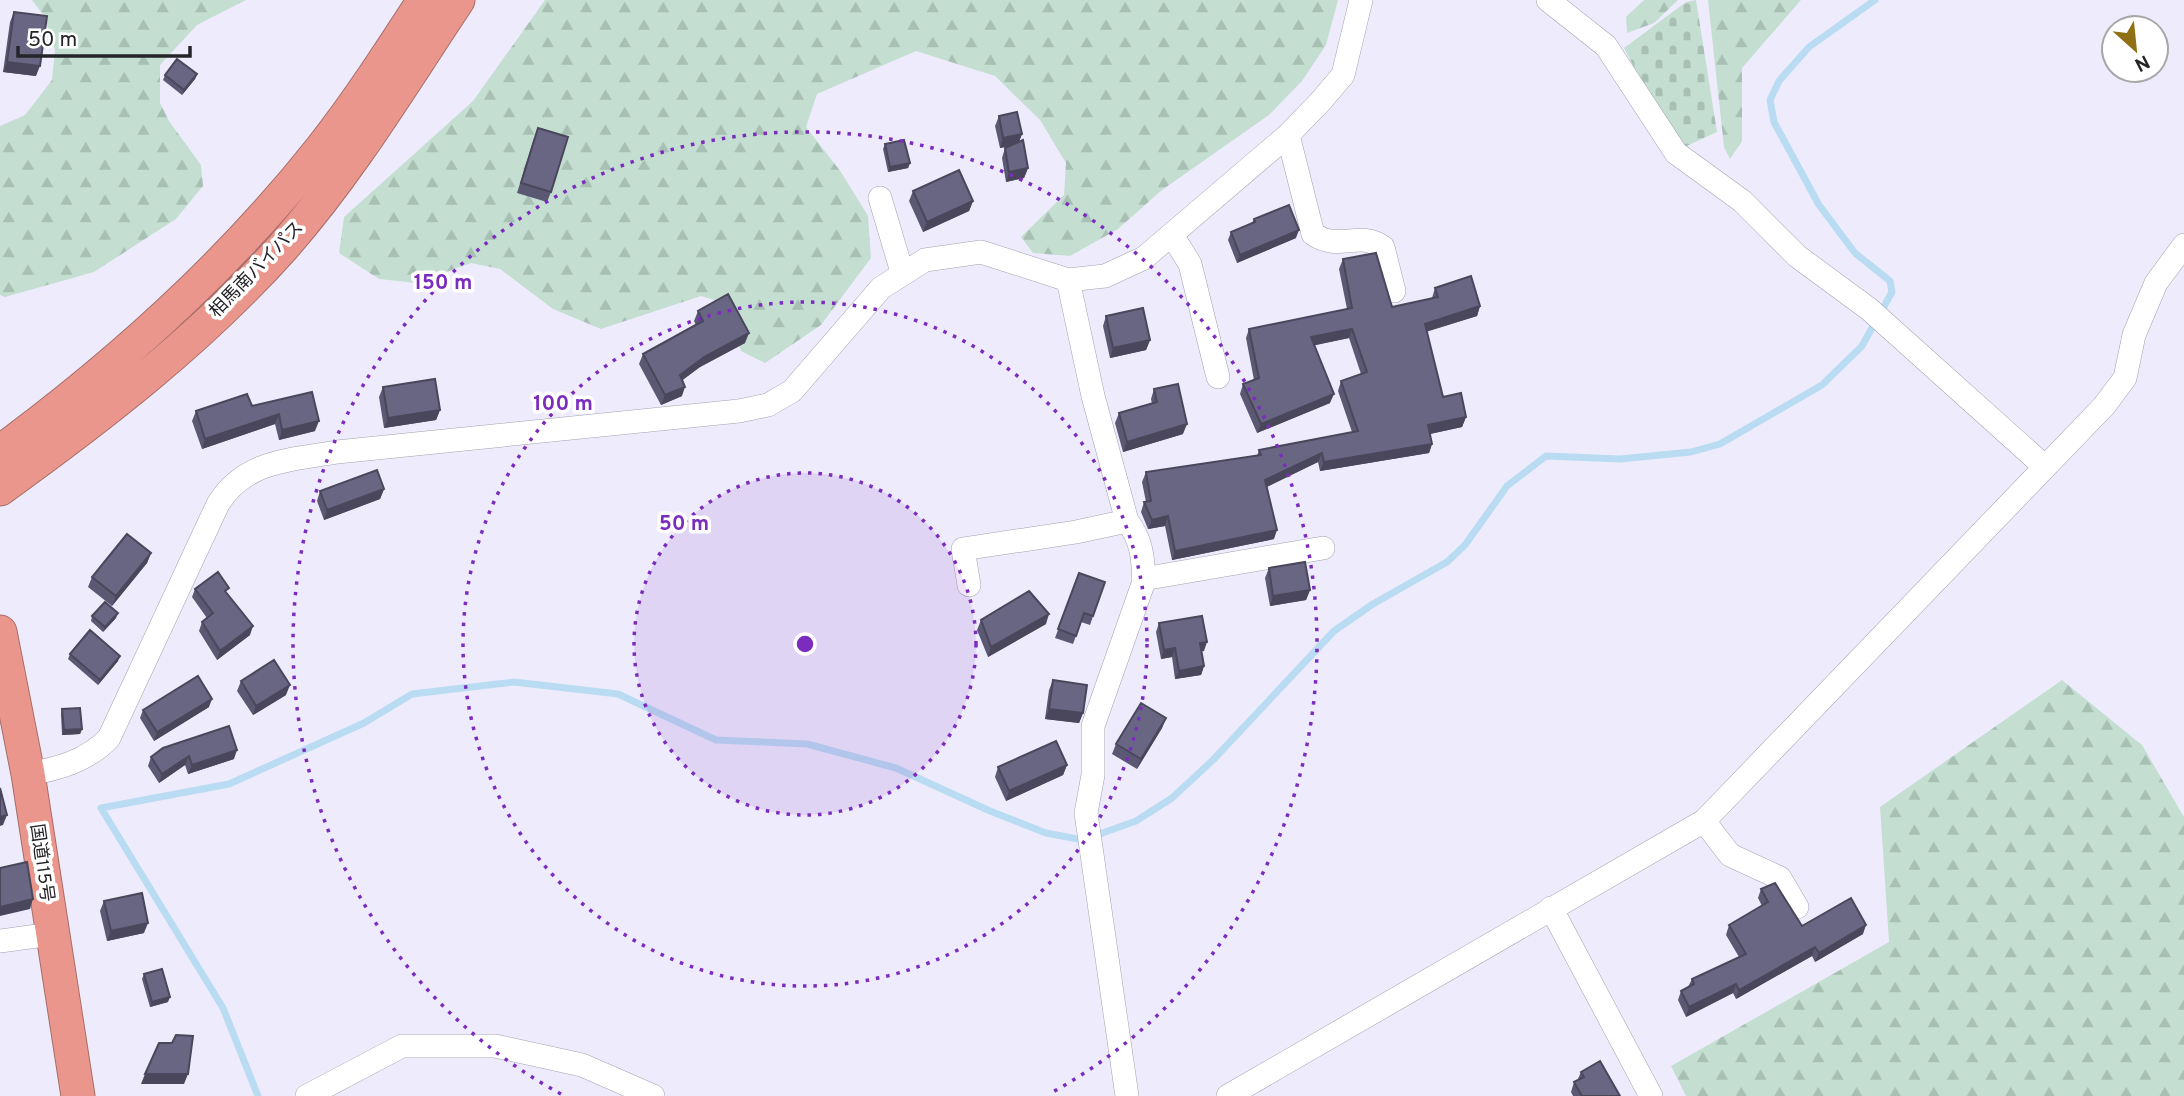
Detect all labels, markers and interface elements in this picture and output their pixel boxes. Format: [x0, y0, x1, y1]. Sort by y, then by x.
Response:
scale bar [18, 14, 189, 58]
north arrow [2100, 14, 2170, 84]
text: 50 m [28, 27, 77, 54]
text: N [2130, 49, 2153, 76]
street label: 相馬南バイパス [205, 217, 309, 323]
text: 150 m [414, 270, 472, 297]
text: 100 m [533, 391, 593, 418]
text: 50 m [659, 511, 709, 538]
centre of rings [793, 632, 817, 656]
street label: 国道115号 [24, 822, 58, 904]

